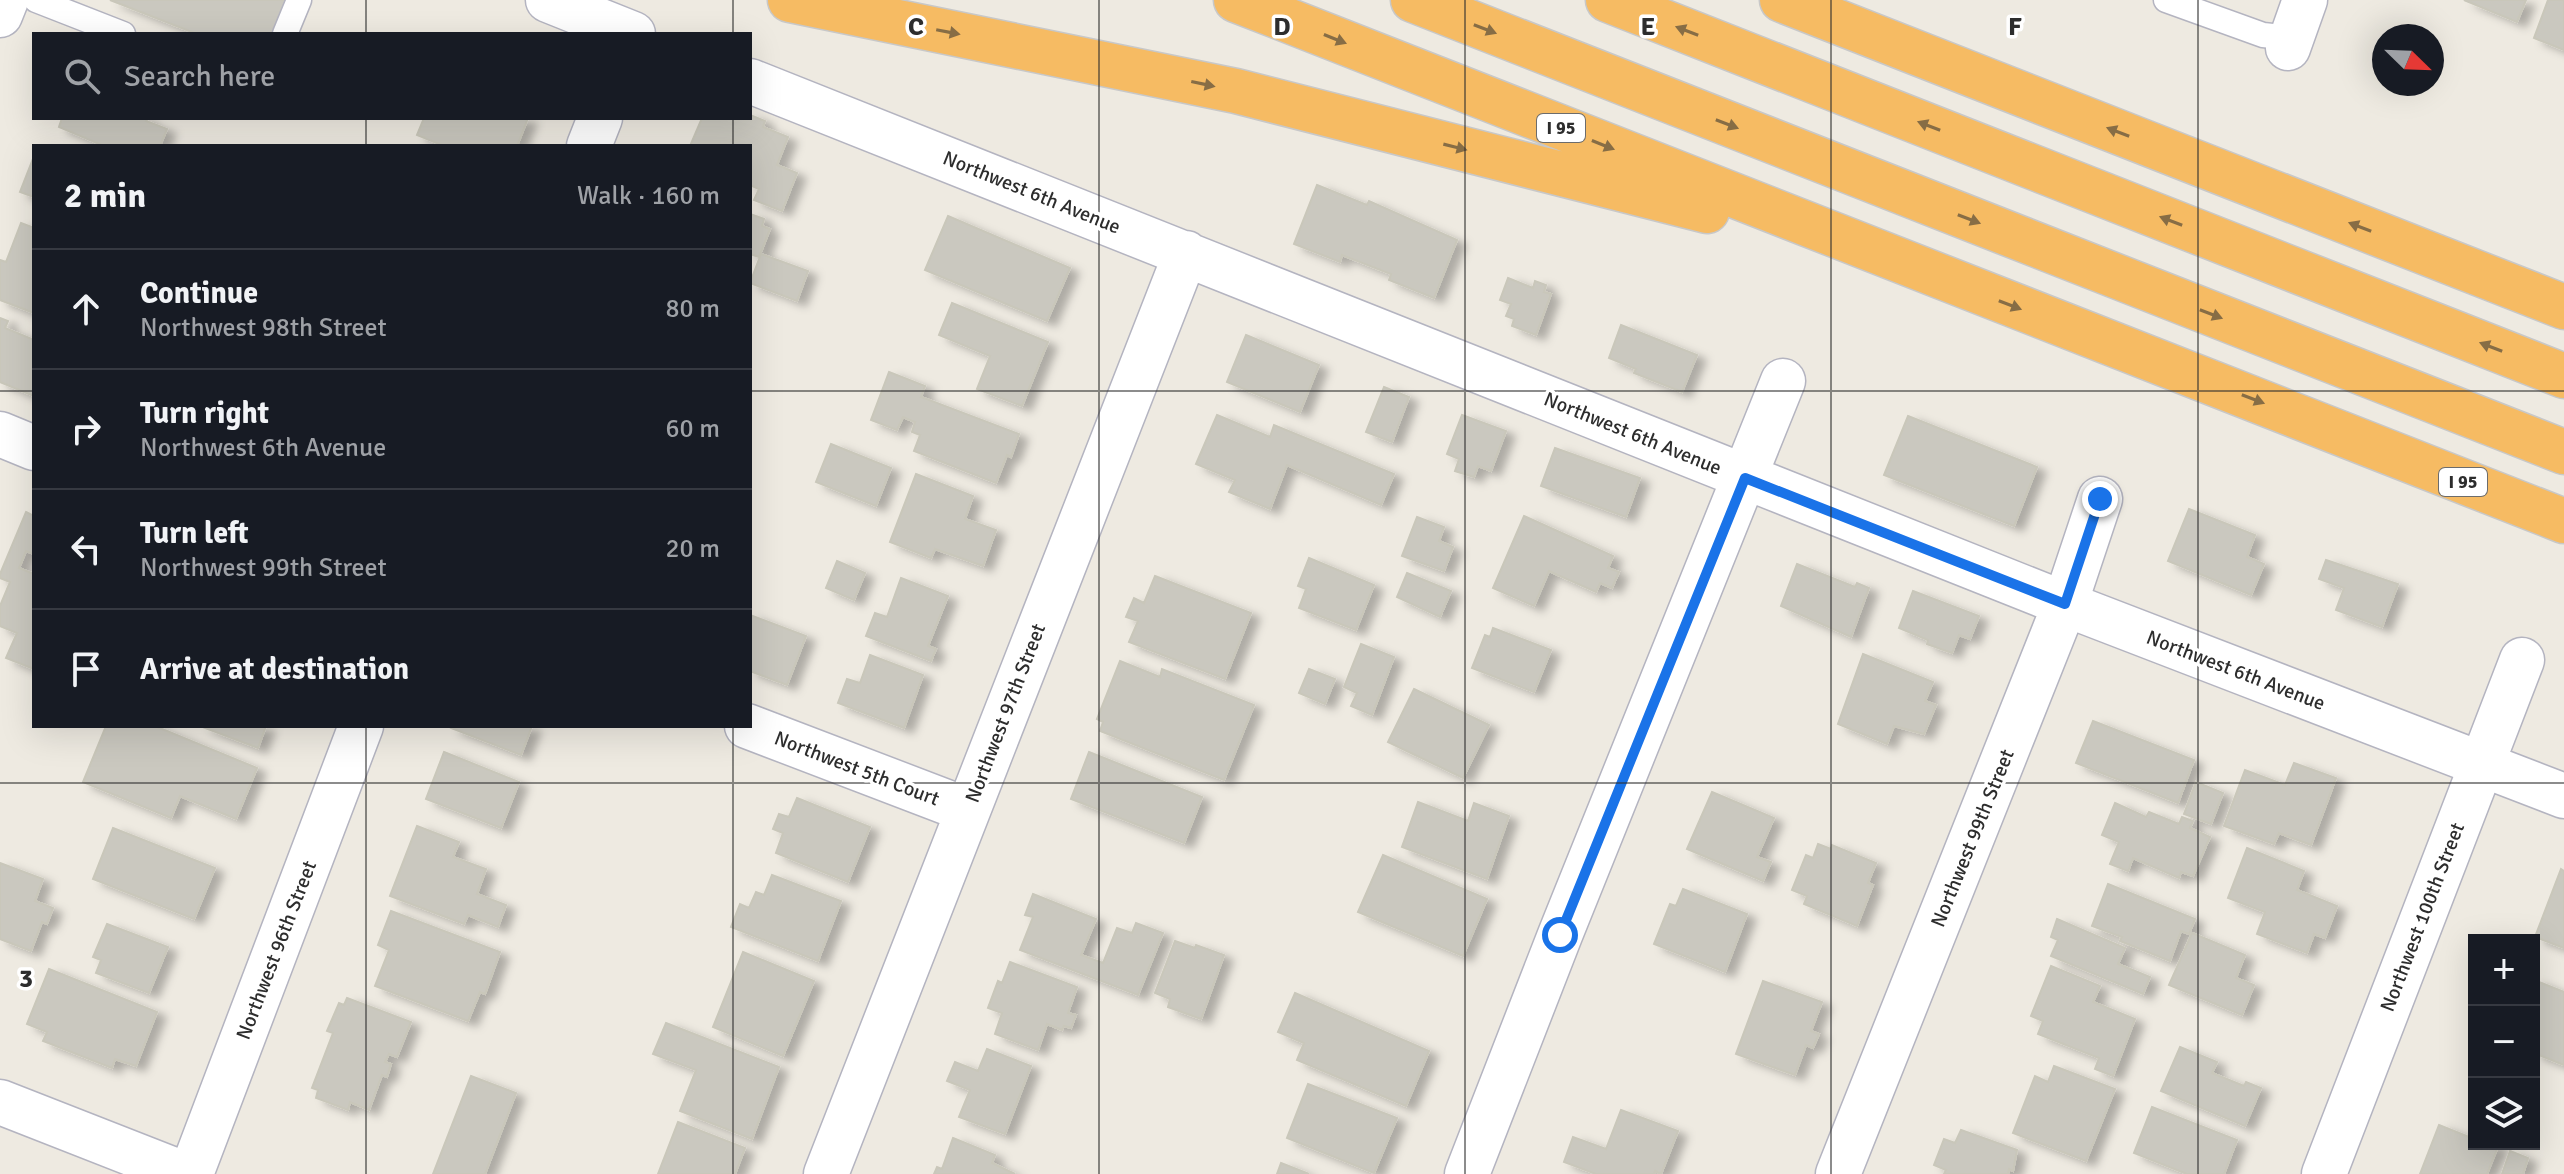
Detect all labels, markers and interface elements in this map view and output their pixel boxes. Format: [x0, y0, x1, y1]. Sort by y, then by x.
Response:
text: C [908, 11, 924, 43]
text: D [1273, 11, 1291, 43]
text: E [1641, 11, 1655, 43]
text: F [2008, 11, 2022, 43]
one-way arrow [1473, 22, 1497, 35]
one-way arrow [1675, 24, 1699, 37]
north arrow [2372, 24, 2444, 96]
one-way arrow [936, 27, 961, 39]
search box [32, 32, 752, 120]
one-way arrow [1323, 33, 1347, 46]
icon: search [60, 54, 104, 98]
text: Search here [124, 58, 275, 95]
one-way arrow [1191, 79, 1216, 91]
road number: I 95 [1537, 114, 1585, 142]
one-way arrow [1715, 118, 1739, 131]
one-way arrow [1917, 119, 1941, 132]
one-way arrow [2106, 125, 2130, 138]
one-way arrow [1591, 138, 1615, 151]
one-way arrow [1443, 141, 1468, 153]
street label: Northwest 6th Avenue [939, 145, 1124, 240]
text: 2 min [64, 175, 146, 217]
text: Walk · 160 m [577, 180, 720, 212]
one-way arrow [1957, 213, 1981, 226]
one-way arrow [2159, 214, 2183, 227]
one-way arrow [2348, 220, 2372, 233]
text: Continue [140, 275, 258, 312]
icon: ahead [64, 287, 108, 331]
text: 80 m [665, 293, 720, 325]
one-way arrow [1998, 299, 2022, 312]
one-way arrow [2199, 308, 2223, 321]
text: Northwest 98th Street [140, 312, 387, 344]
one-way arrow [2479, 340, 2503, 353]
street label: Northwest 6th Avenue [1540, 386, 1725, 481]
one-way arrow [2241, 393, 2265, 406]
text: Turn right [140, 395, 269, 432]
icon: right [64, 407, 108, 451]
text: 60 m [665, 413, 720, 445]
text: Northwest 6th Avenue [140, 432, 386, 464]
road number: I 95 [2439, 468, 2487, 496]
route end [2082, 481, 2118, 517]
text: Turn left [140, 515, 249, 552]
icon: left [64, 527, 108, 571]
text: 20 m [665, 533, 720, 565]
text: Northwest 99th Street [140, 552, 387, 584]
street label: Northwest 97th Street [960, 620, 1051, 806]
street label: Northwest 6th Avenue [2143, 625, 2329, 716]
icon: arrive [64, 647, 108, 691]
text: Arrive at destination [140, 651, 409, 688]
street label: Northwest 5th Court [771, 725, 943, 811]
street label: Northwest 99th Street [1925, 746, 2020, 931]
street label: Northwest 100th Street [2375, 819, 2470, 1015]
street label: Northwest 96th Street [231, 857, 322, 1043]
route start [1542, 917, 1578, 953]
map controls [2468, 934, 2540, 1150]
button: + [2468, 934, 2540, 1006]
text: 3 [19, 963, 33, 995]
button: − [2468, 1006, 2540, 1078]
button: layers [2468, 1078, 2540, 1150]

